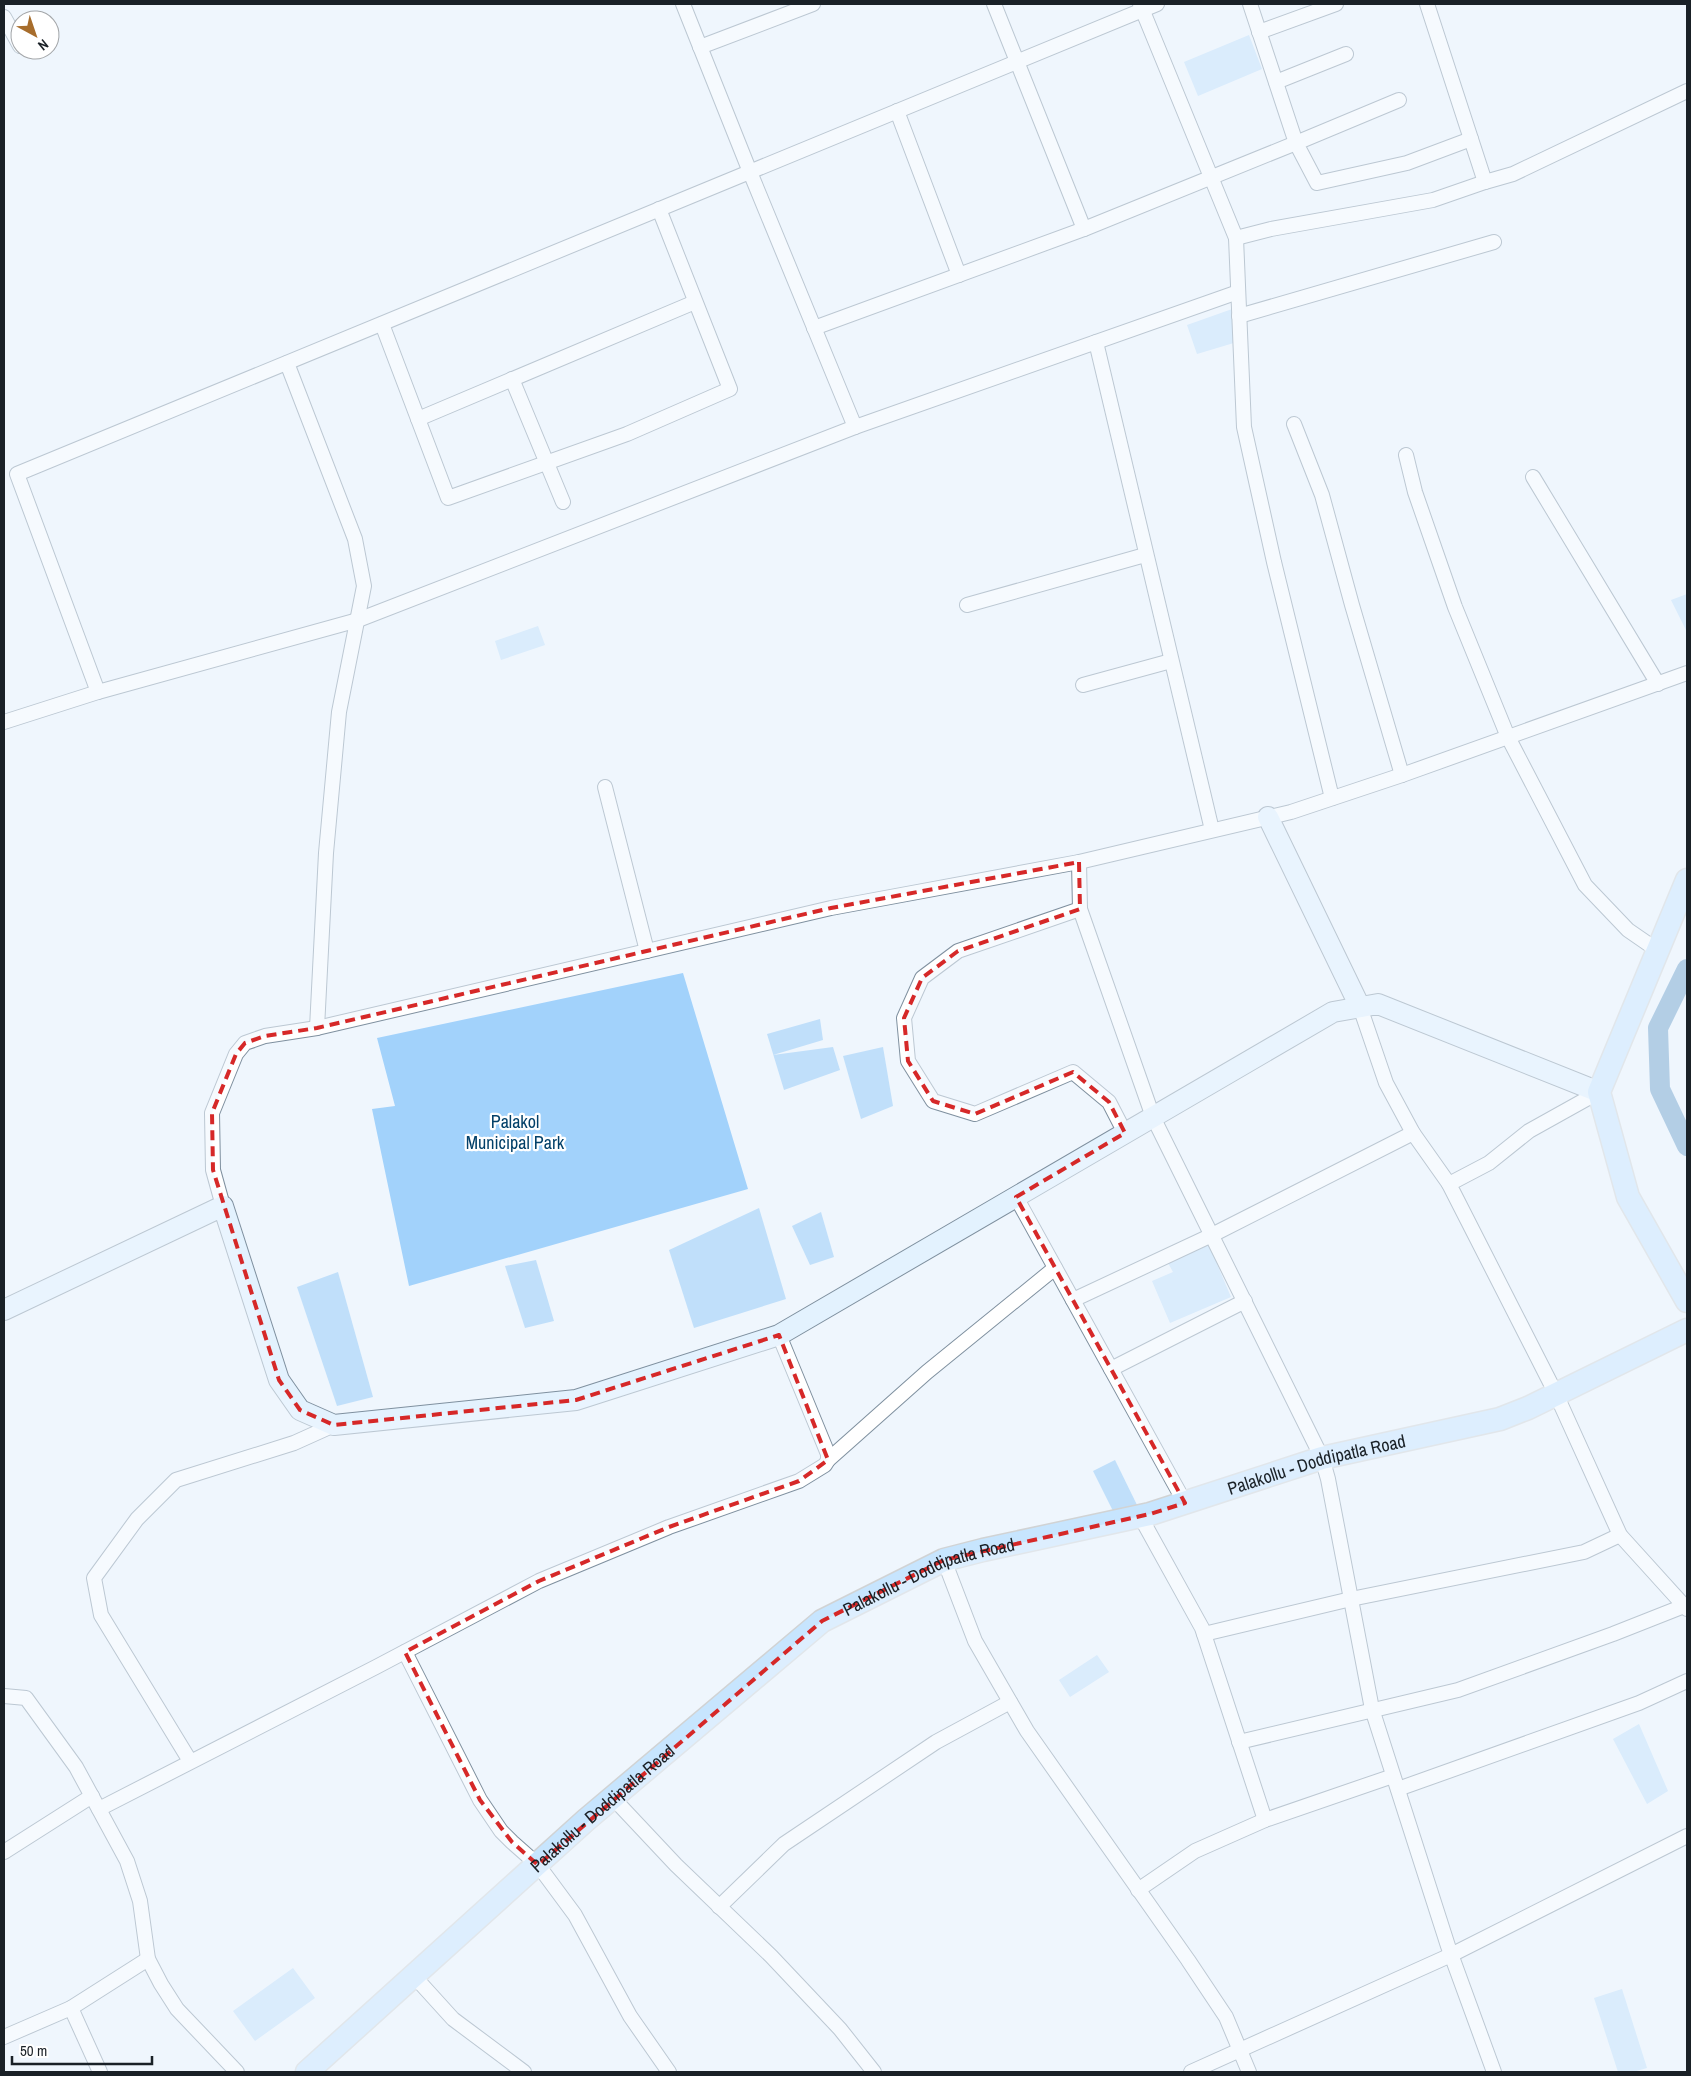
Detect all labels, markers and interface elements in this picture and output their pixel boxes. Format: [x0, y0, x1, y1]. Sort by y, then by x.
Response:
north arrow [10, 10, 60, 60]
text: N [34, 35, 52, 55]
park label: Palakol Municipal Park [466, 1109, 565, 1155]
street label: Palakollu - Doddipatla Road [1224, 1428, 1408, 1501]
street label: Palakollu - Doddipatla Road [838, 1531, 1017, 1621]
street label: Palakollu - Doddipatla Road [524, 1738, 680, 1878]
scale bar [12, 2034, 152, 2066]
text: 50 m [20, 2040, 47, 2061]

